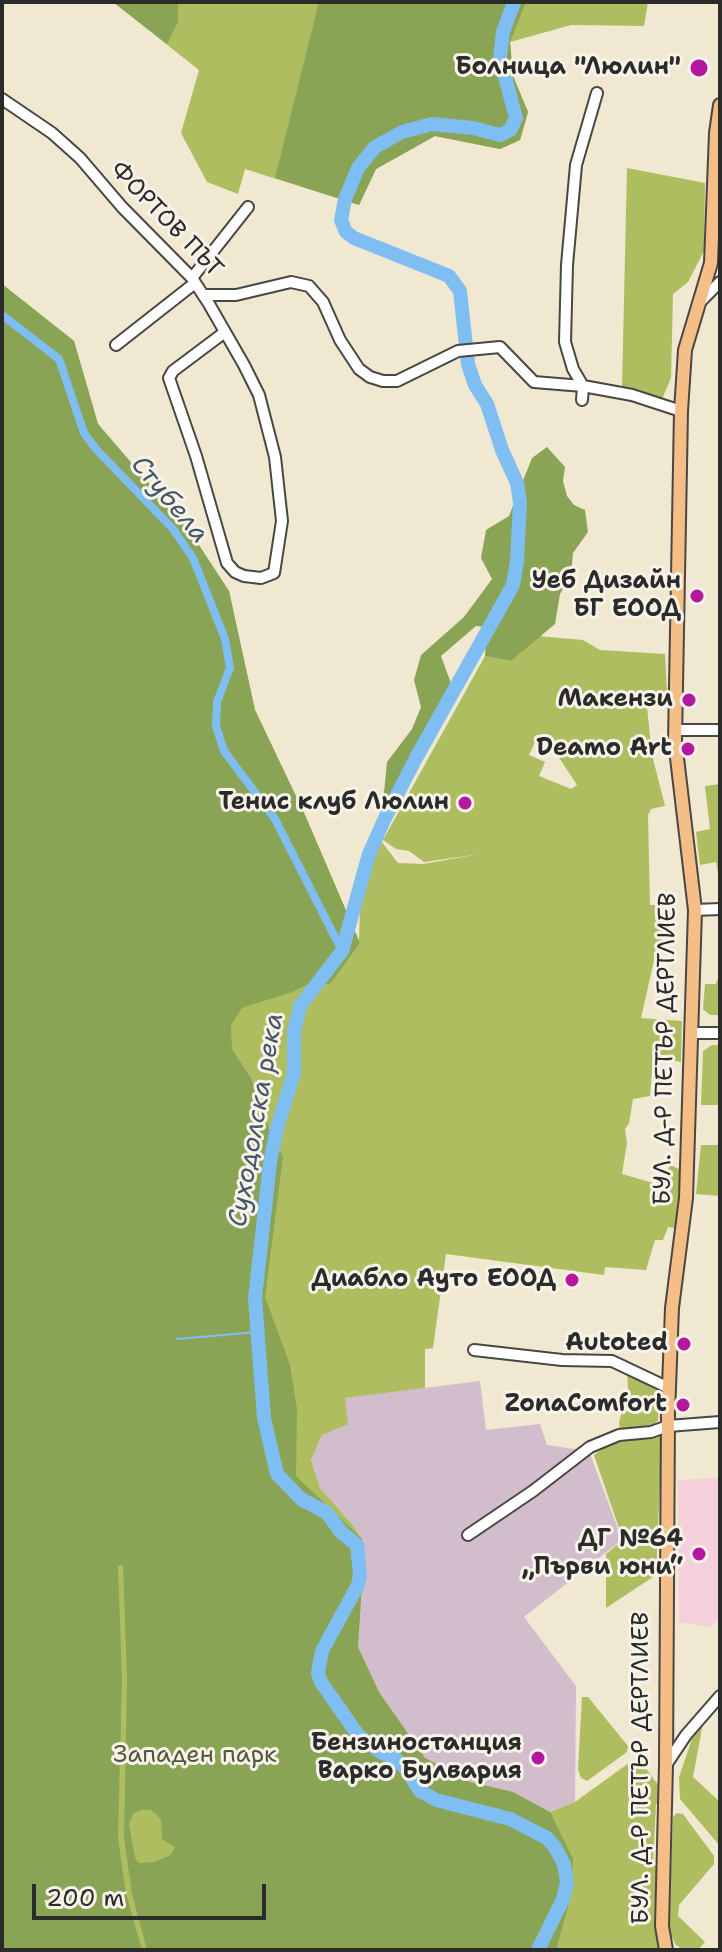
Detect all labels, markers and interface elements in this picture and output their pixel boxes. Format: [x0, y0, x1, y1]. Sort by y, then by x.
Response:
place label: Болница "Люлин" [455, 54, 681, 82]
marker: Болница "Люлин" [688, 57, 710, 79]
street label: ФОРТОВ ПЪТ [104, 156, 228, 284]
water label: Стубела [124, 450, 214, 550]
place label: Уеб Дизайн БГ ЕООД [532, 568, 681, 624]
marker: Уеб Дизайн БГ ЕООД [688, 587, 706, 605]
place label: Макензи [558, 686, 673, 714]
marker: Макензи [680, 691, 698, 709]
place label: Deamo Art [536, 735, 672, 763]
marker: Deamo Art [679, 740, 697, 758]
place label: Тенис клуб Люлин [218, 789, 449, 817]
marker: Тенис клуб Люлин [456, 794, 474, 812]
street label: БУЛ. Д-Р ПЕТЪР ДЕРТЛИЕВ [649, 892, 683, 1206]
water label: Суходолска река [223, 1011, 291, 1229]
place label: Диабло Ауто ЕООД [312, 1266, 556, 1294]
marker: Диабло Ауто ЕООД [563, 1271, 581, 1289]
place label: Autoted [565, 1330, 668, 1358]
marker: Autoted [675, 1335, 693, 1353]
place label: ZonaComfort [505, 1391, 667, 1419]
marker: ZonaComfort [674, 1396, 692, 1414]
place label: ДГ №64 „Първи юни“ [522, 1526, 683, 1582]
marker: ДГ №64 „Първи юни“ [690, 1545, 708, 1563]
street label: БУЛ. Д-Р ПЕТЪР ДЕРТЛИЕВ [628, 1612, 656, 1924]
place label: Бензиностанция Варко Булвария [311, 1730, 522, 1786]
park label: Западен парк [113, 1742, 277, 1770]
marker: Бензиностанция Варко Булвария [529, 1749, 547, 1767]
scale bar [36, 1868, 270, 1918]
text: 200 m [46, 1882, 124, 1914]

